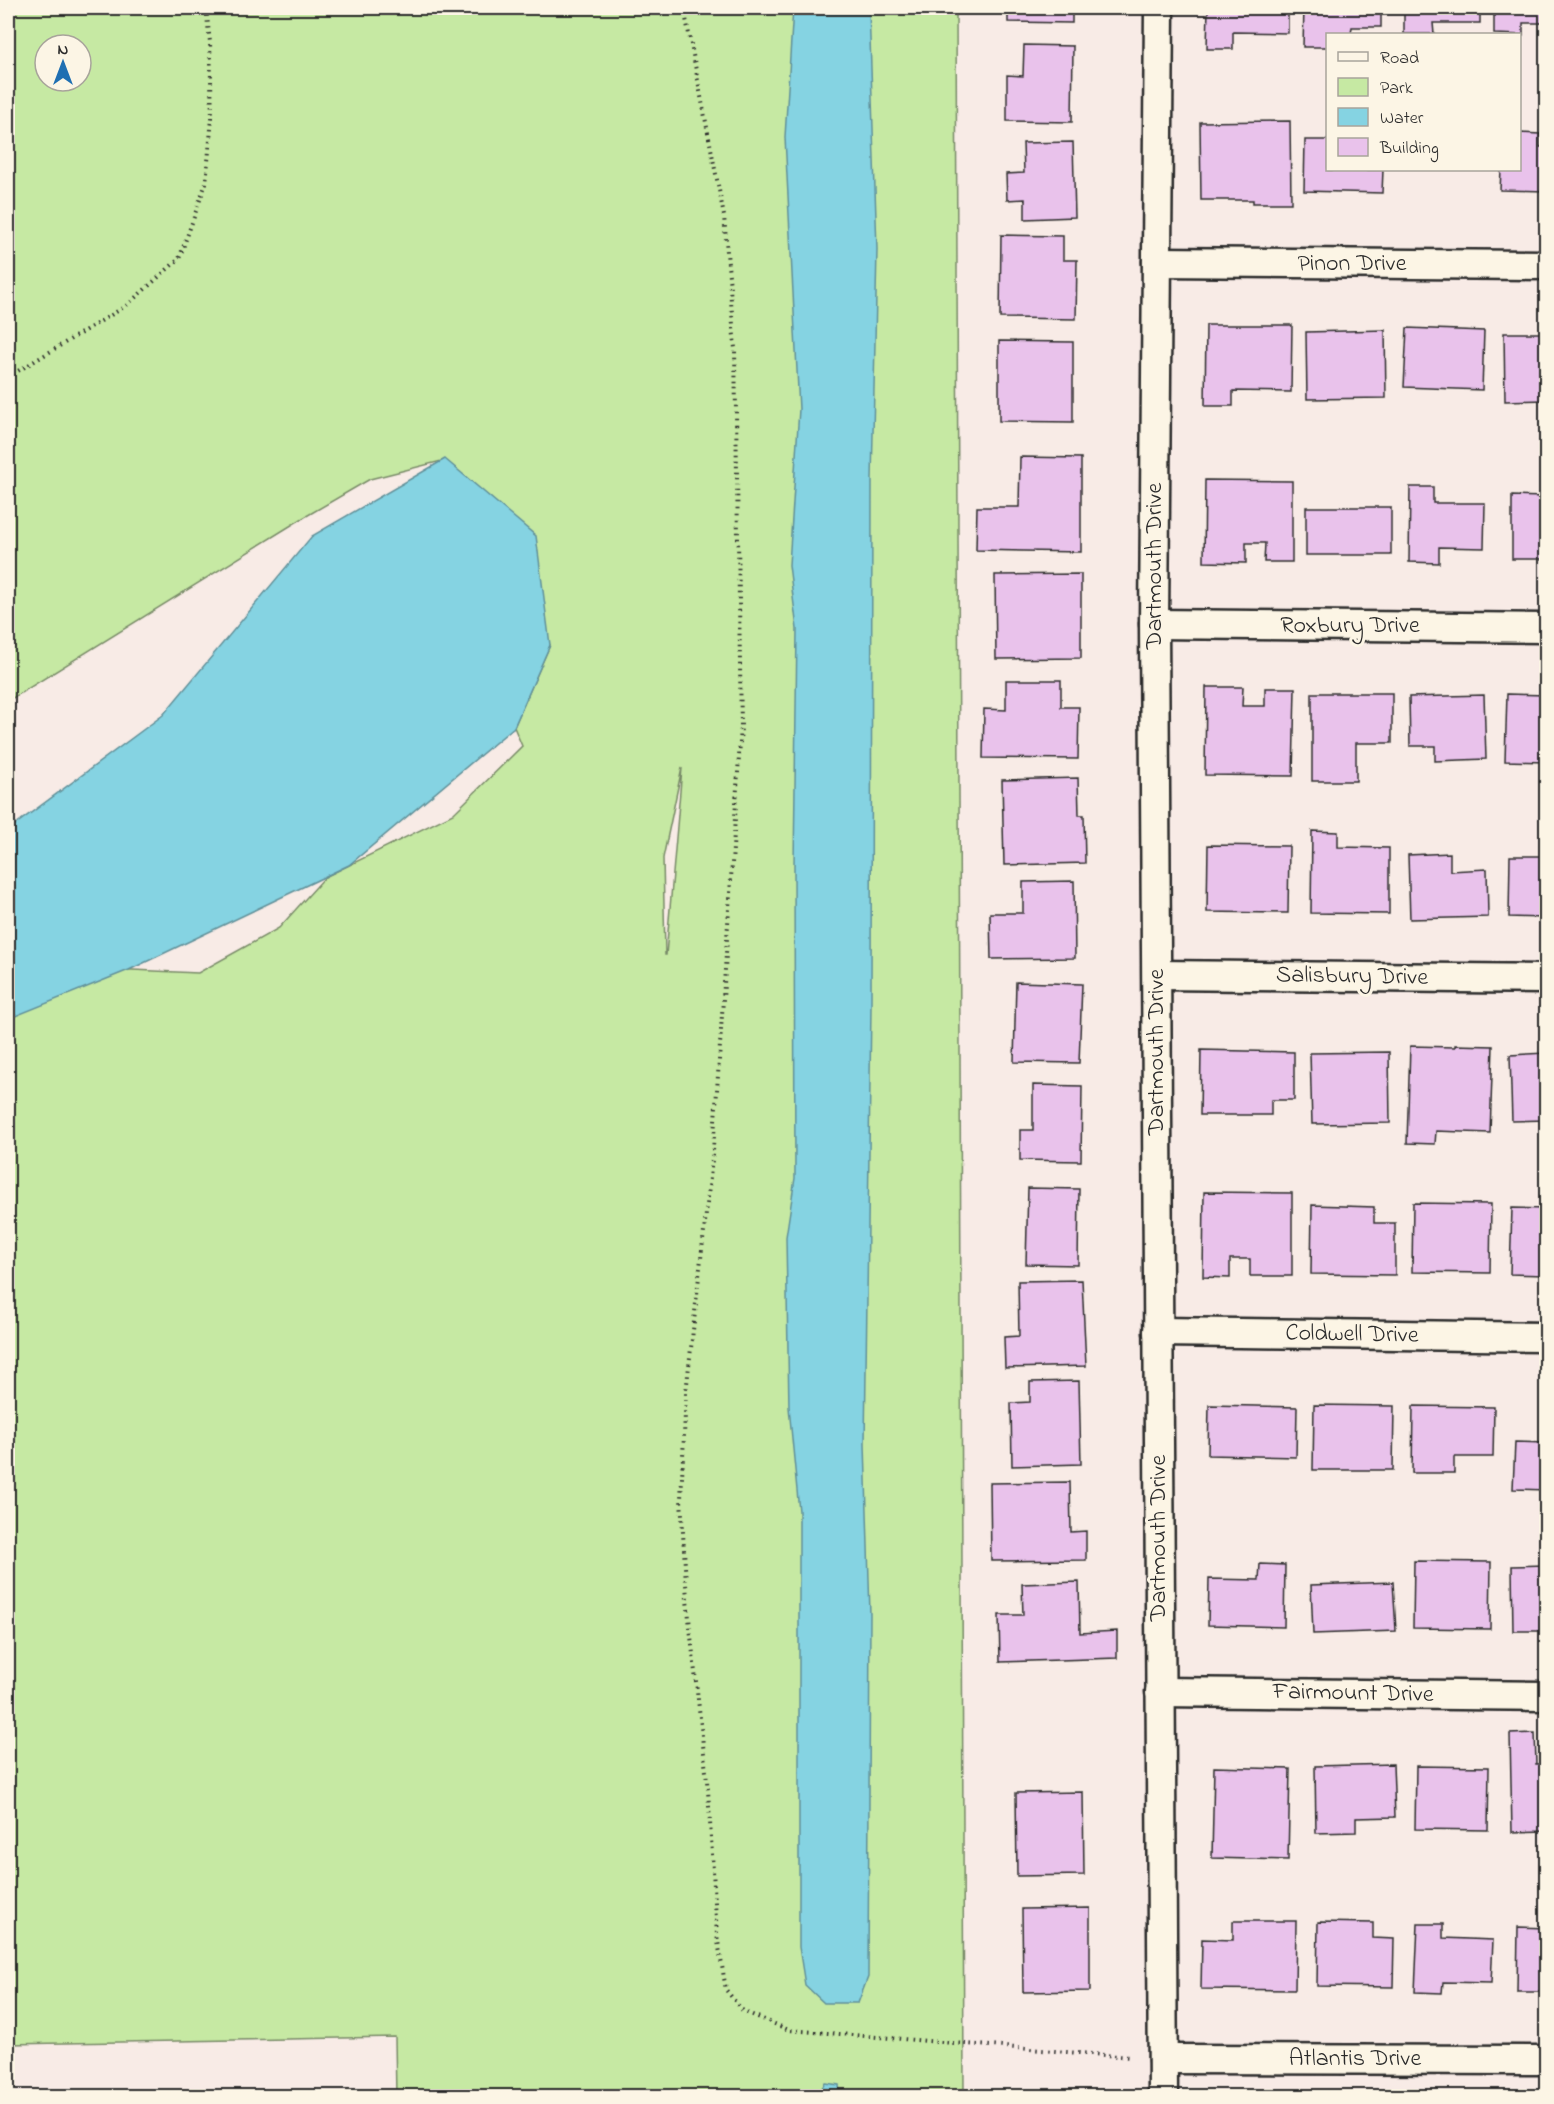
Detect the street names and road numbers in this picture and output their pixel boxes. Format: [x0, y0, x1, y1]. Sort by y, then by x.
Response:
street label: Pinon Drive [1297, 247, 1407, 282]
street label: Dartmouth Drive [1138, 483, 1173, 650]
street label: Roxbury Drive [1280, 609, 1420, 645]
street label: Salisbury Drive [1276, 958, 1429, 997]
street label: Dartmouth Drive [1140, 969, 1175, 1136]
street label: Coldwell Drive [1285, 1316, 1419, 1354]
street label: Dartmouth Drive [1142, 1455, 1177, 1622]
street label: Fairmount Drive [1271, 1675, 1434, 1713]
street label: Atlantis Drive [1289, 2042, 1421, 2077]

